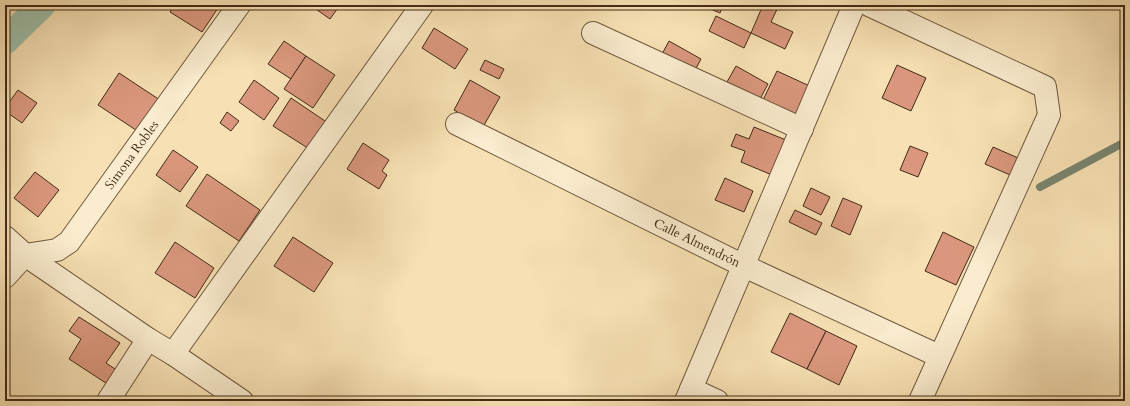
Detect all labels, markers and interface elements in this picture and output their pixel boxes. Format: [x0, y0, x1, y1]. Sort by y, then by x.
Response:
street label: Simona Robles [101, 117, 163, 193]
street label: Calle Almendrón [651, 214, 744, 272]

